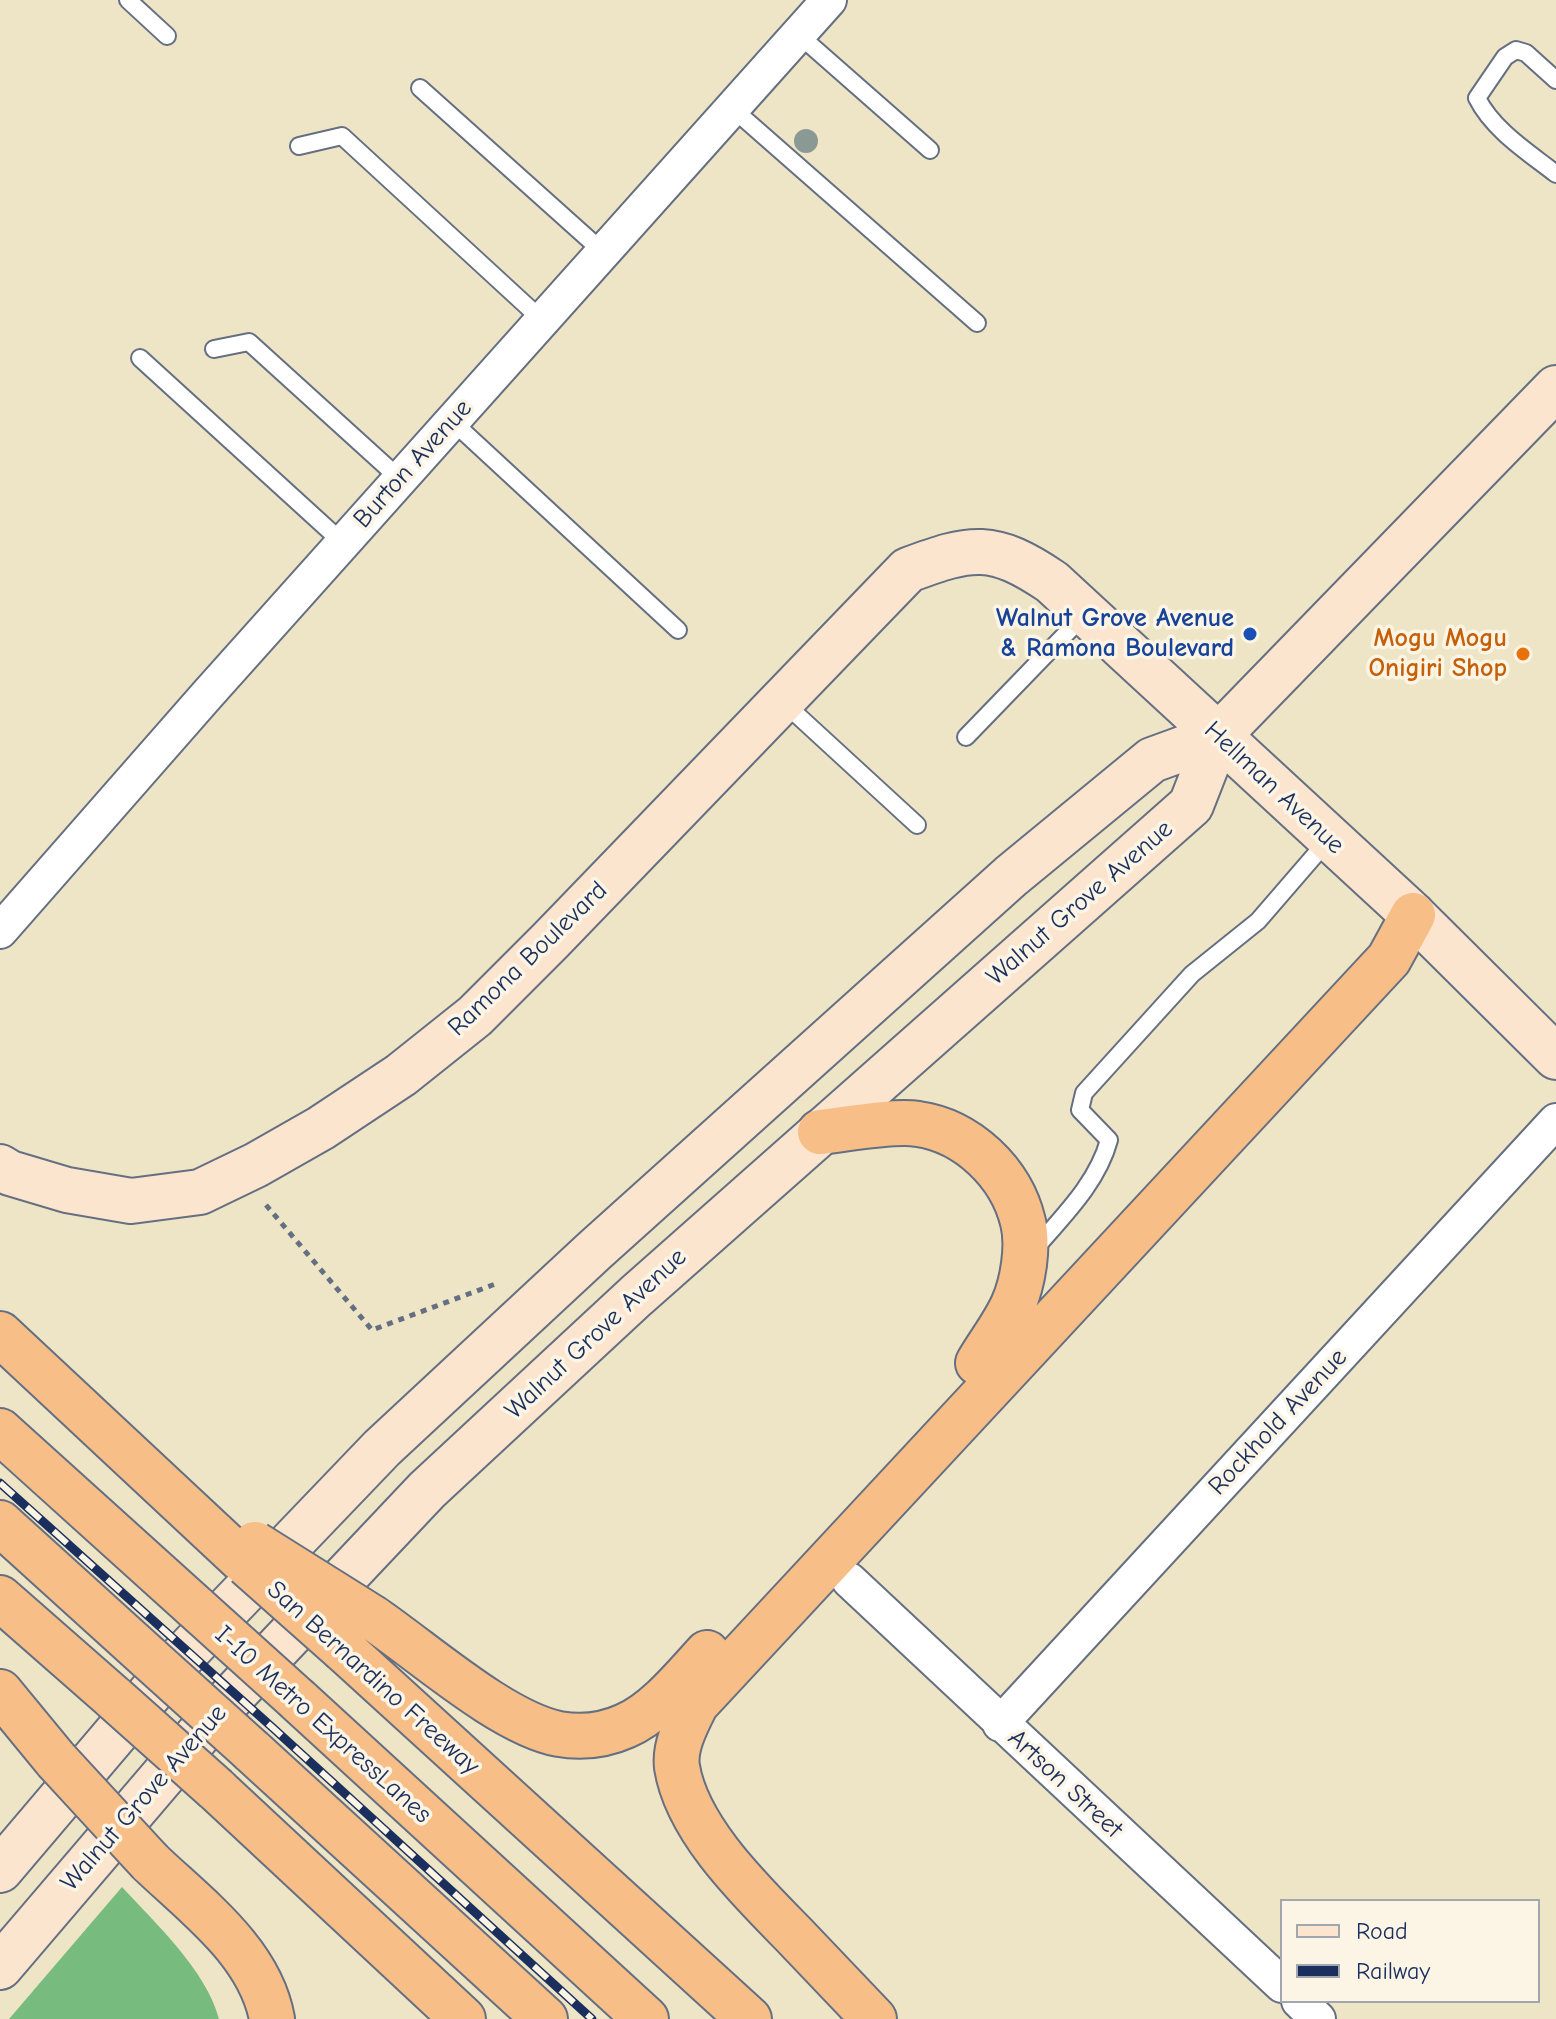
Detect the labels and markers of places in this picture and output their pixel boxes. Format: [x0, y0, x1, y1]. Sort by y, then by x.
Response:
place label: Walnut Grove Avenue & Ramona Boulevard [996, 603, 1234, 664]
place label: Mogu Mogu Onigiri Shop [1368, 623, 1507, 684]
marker: Walnut Grove Avenue & Ramona Boulevard [1241, 625, 1259, 643]
marker: Mogu Mogu Onigiri Shop [1514, 645, 1532, 663]

